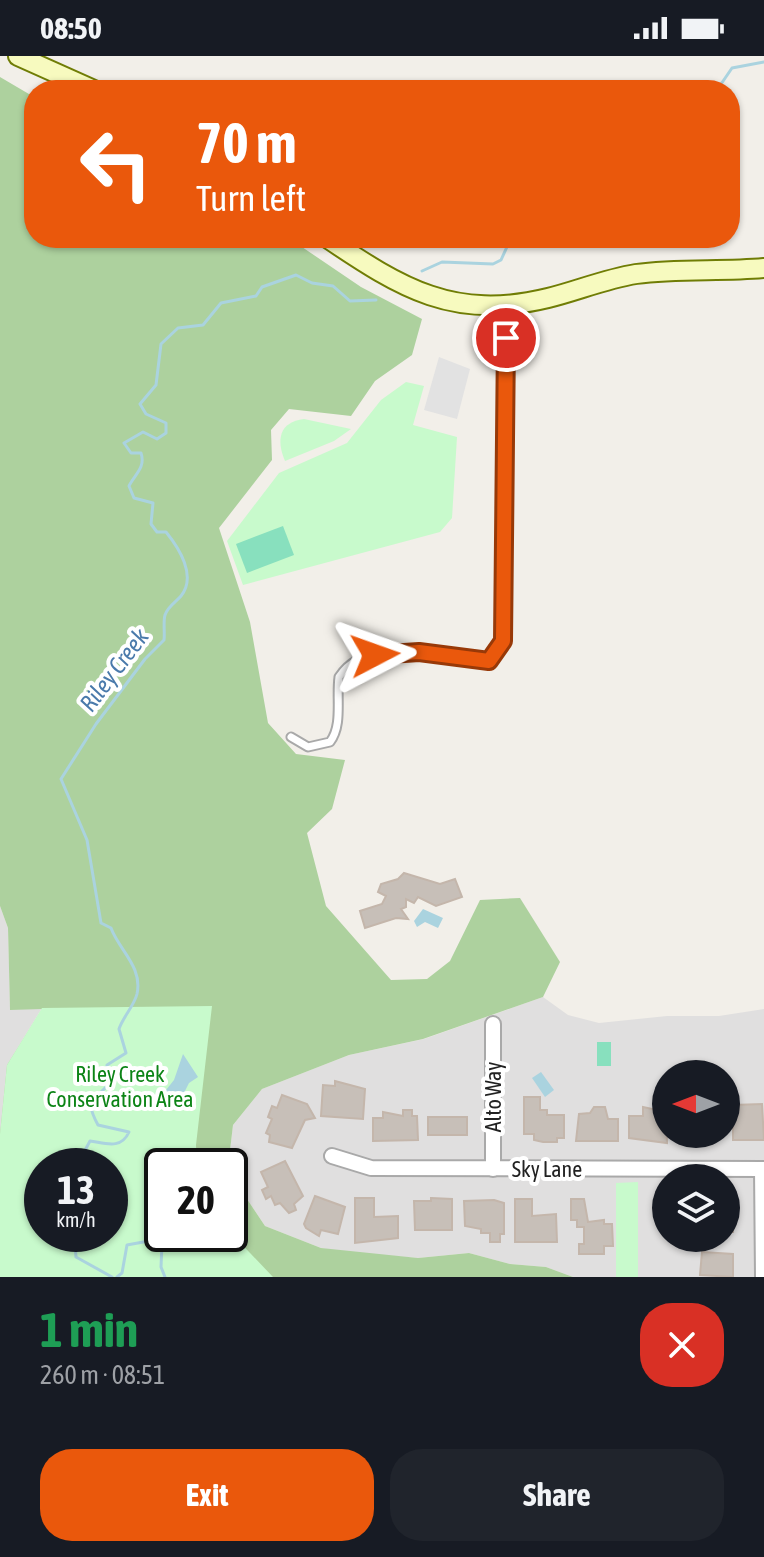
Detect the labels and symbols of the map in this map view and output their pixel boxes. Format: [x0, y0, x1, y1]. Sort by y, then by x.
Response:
pin [472, 304, 540, 372]
position arrow [333, 613, 417, 697]
water label: Riley Creek [74, 623, 154, 717]
north arrow [652, 1060, 740, 1148]
park label: Riley Creek Conservation Area [46, 1061, 194, 1112]
street label: Alto Way [480, 1062, 506, 1132]
speed limit sign: 20 [144, 1148, 248, 1252]
street label: Sky Lane [512, 1156, 582, 1182]

